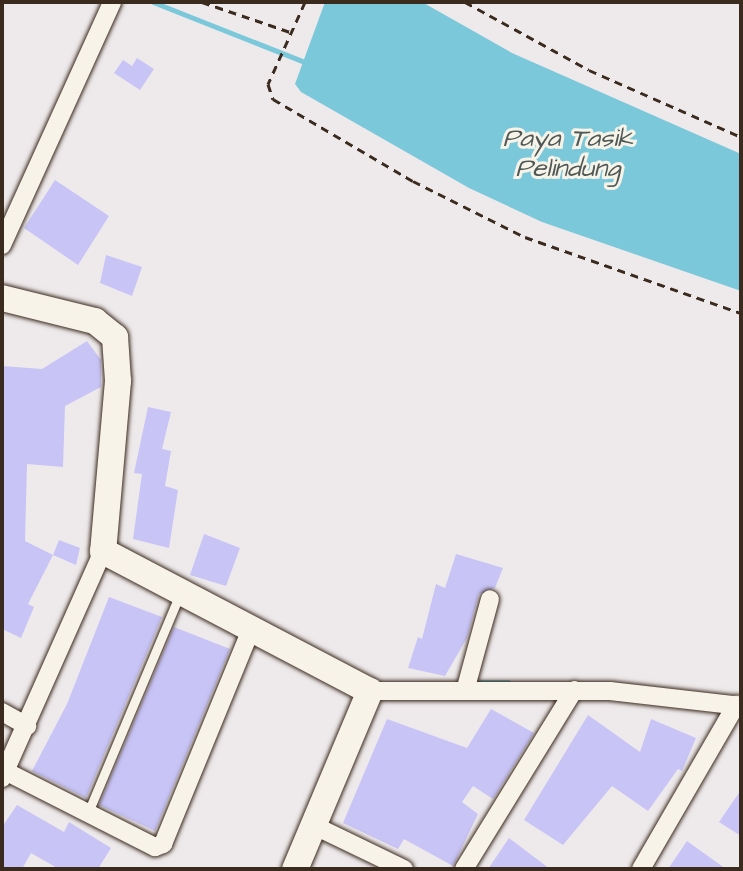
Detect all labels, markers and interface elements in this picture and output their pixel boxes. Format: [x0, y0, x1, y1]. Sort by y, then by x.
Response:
water label: Paya Tasik Pelindung [503, 123, 633, 184]

